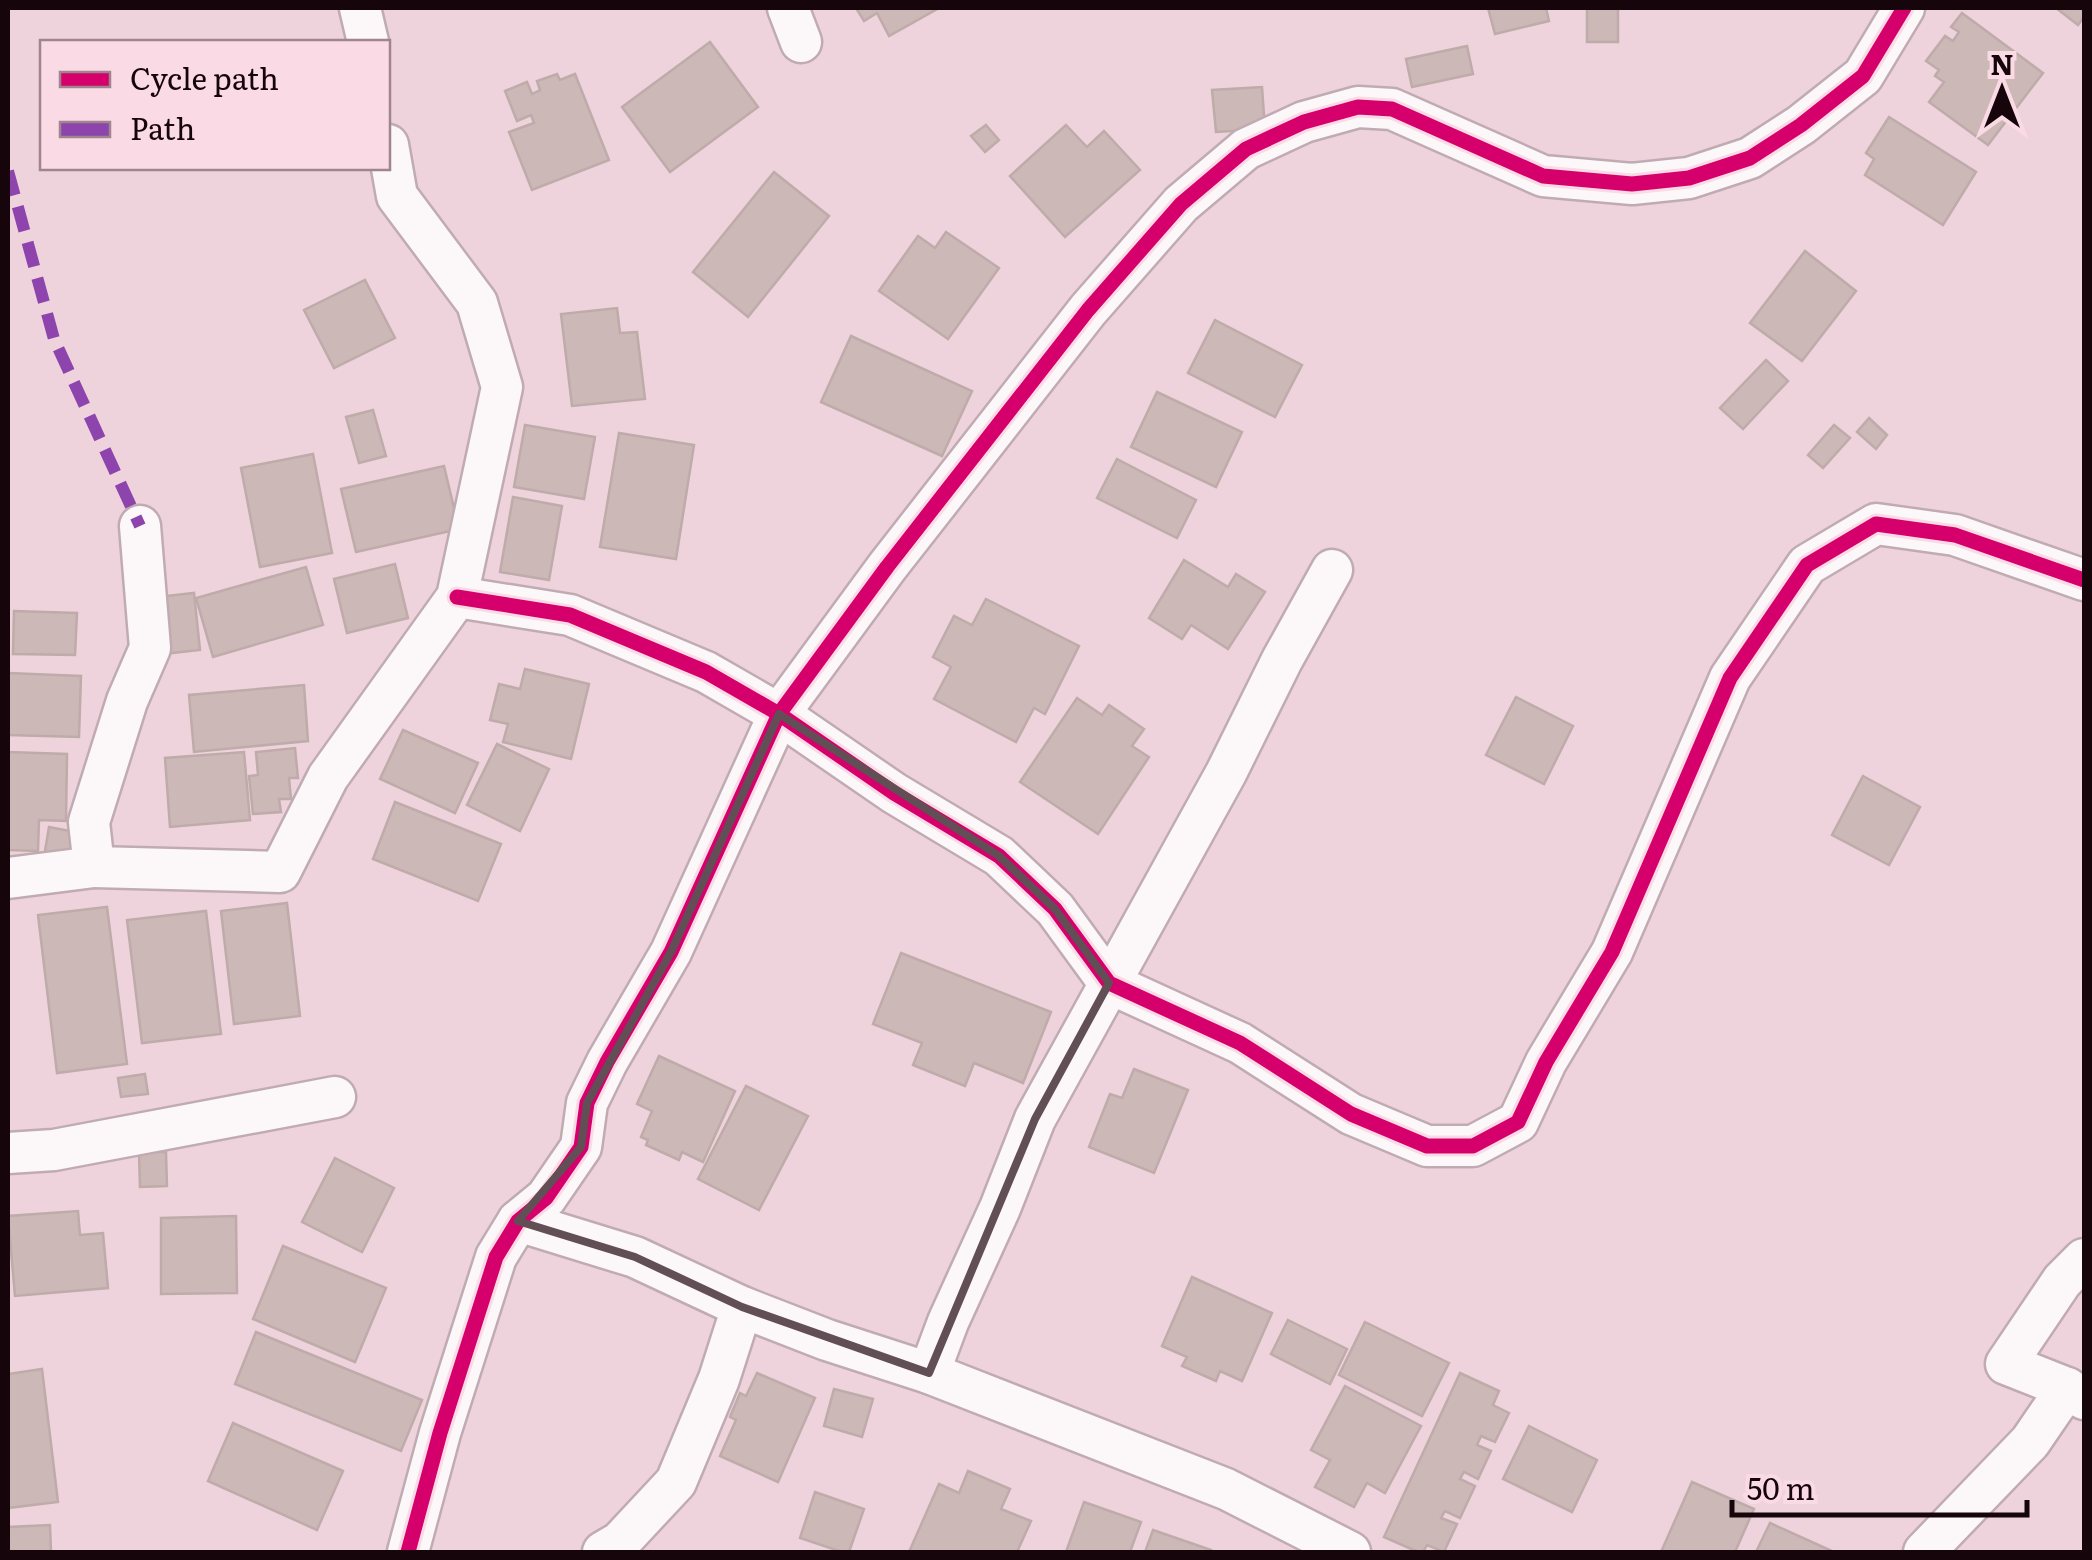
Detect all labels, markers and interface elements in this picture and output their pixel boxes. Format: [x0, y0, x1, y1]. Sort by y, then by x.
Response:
legend [40, 40, 390, 170]
north arrow [1952, 40, 2052, 140]
text: N [1990, 42, 2014, 84]
text: Cycle path [130, 55, 279, 99]
text: Path [130, 105, 195, 149]
scale bar [1732, 1455, 2027, 1517]
text: 50 m [1747, 1465, 1815, 1509]

